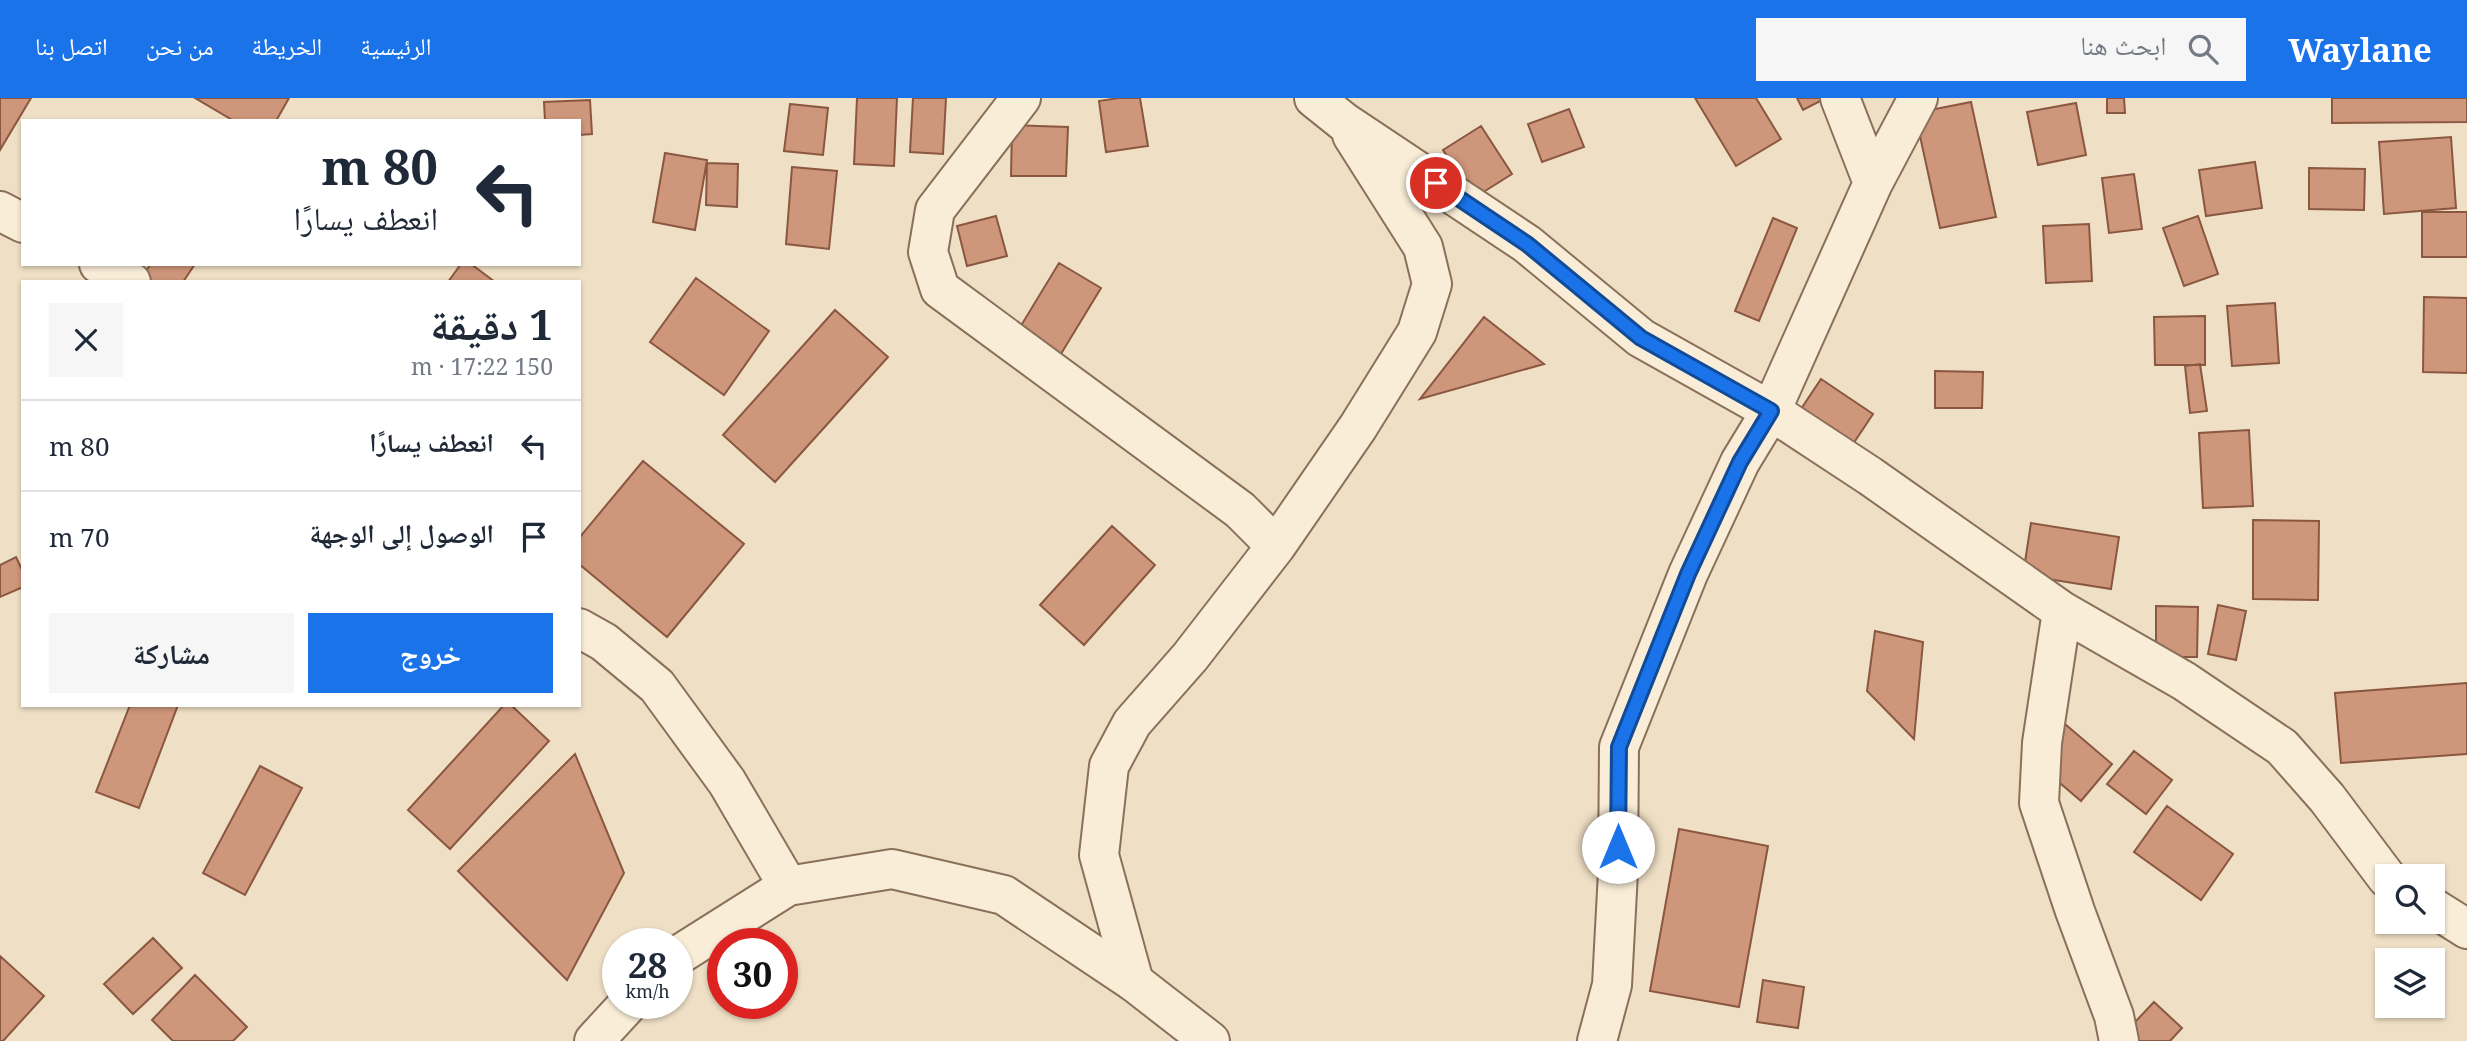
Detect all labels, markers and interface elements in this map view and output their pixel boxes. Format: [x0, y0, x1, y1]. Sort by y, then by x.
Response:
search box [1756, 18, 2246, 81]
text: ابحث هنا [2080, 27, 2166, 63]
text: Waylane [2288, 27, 2432, 72]
text: اتصل بنا [35, 29, 108, 62]
text: من نحن [146, 29, 214, 62]
text: الخريطة [252, 29, 322, 62]
text: الرئيسية [360, 29, 431, 62]
icon: search [2184, 30, 2222, 68]
text: 80 m [322, 133, 438, 199]
icon: left [462, 147, 553, 238]
pin [1406, 153, 1466, 213]
icon: arrive [1417, 164, 1455, 202]
text: انعطف يسارًا [293, 196, 438, 239]
text: 1 دقيقة [430, 295, 553, 352]
button: close [49, 303, 123, 377]
text: 150 m · 17:22 [411, 350, 553, 382]
text: انعطف يسارًا [369, 424, 494, 460]
icon: left [515, 427, 553, 465]
text: 80 m [49, 428, 109, 464]
text: الوصول إلى الوجهة [310, 515, 494, 551]
icon: arrive [515, 518, 553, 556]
text: 70 m [49, 519, 109, 555]
button: مشاركة [49, 613, 294, 693]
button: خروج [308, 613, 553, 693]
position arrow [1581, 810, 1655, 884]
map controls [2375, 864, 2445, 1018]
button: search [2375, 864, 2445, 934]
speed limit sign: 30 [707, 928, 798, 1019]
text: 28 [628, 941, 667, 988]
button: layers [2375, 948, 2445, 1018]
text: km/h [625, 979, 670, 1003]

